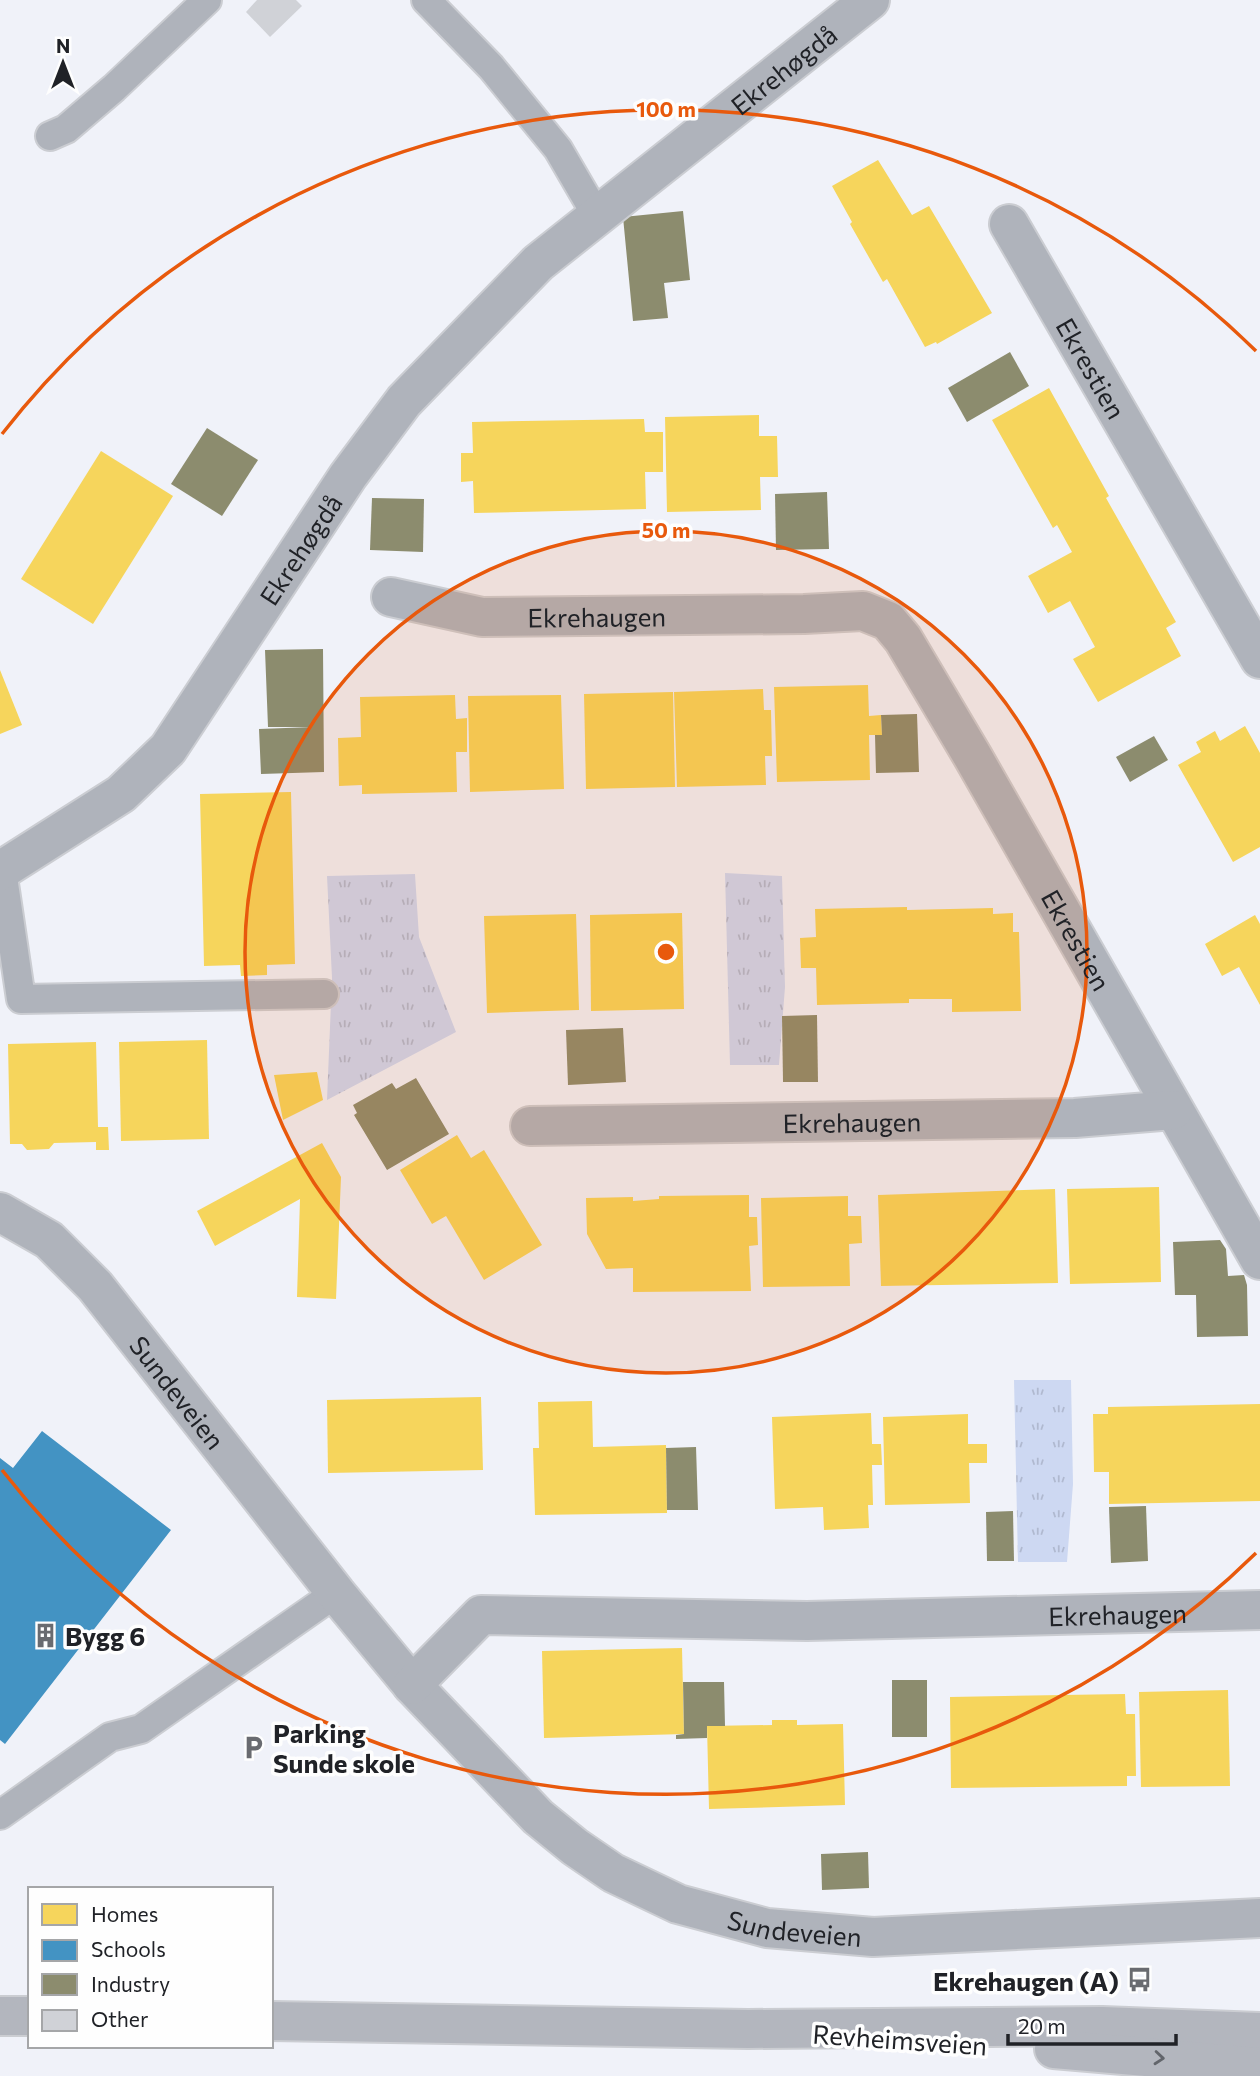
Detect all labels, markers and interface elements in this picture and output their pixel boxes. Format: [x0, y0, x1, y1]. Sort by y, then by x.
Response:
street label: Ekrehøgdå [724, 18, 842, 120]
north arrow [28, 28, 98, 98]
text: N [56, 34, 70, 57]
text: 100 m [636, 96, 696, 121]
street label: Ekrestien [1051, 312, 1133, 424]
street label: Ekrehøgdå [252, 488, 347, 610]
text: 50 m [642, 517, 690, 542]
street label: Ekrehaugen [527, 600, 666, 632]
street label: Ekrestien [1036, 884, 1118, 995]
centre of rings [654, 940, 678, 964]
street label: Ekrehaugen [782, 1105, 922, 1138]
street label: Sundeveien [124, 1329, 232, 1454]
street label: Ekrehaugen [1048, 1596, 1187, 1631]
place label: Bygg 6 [65, 1620, 145, 1651]
building icon: Bygg 6 [31, 1621, 59, 1649]
place label: Parking Sunde skole [273, 1717, 415, 1778]
parking icon: Parking Sunde skole [239, 1733, 267, 1761]
legend [28, 1887, 273, 2048]
text: Homes [91, 1901, 158, 1926]
street label: Sundeveien [724, 1903, 863, 1951]
text: Schools [91, 1936, 166, 1961]
place label: Ekrehaugen (A) [933, 1965, 1119, 1996]
bus stop icon: Ekrehaugen (A) [1125, 1966, 1153, 1994]
text: Industry [91, 1971, 170, 1996]
scale bar [1008, 2002, 1176, 2046]
text: Other [91, 2006, 148, 2031]
text: 20 m [1018, 2013, 1066, 2038]
street label: Revheimsveien [812, 2017, 988, 2061]
one-way arrow [1154, 2050, 1165, 2065]

